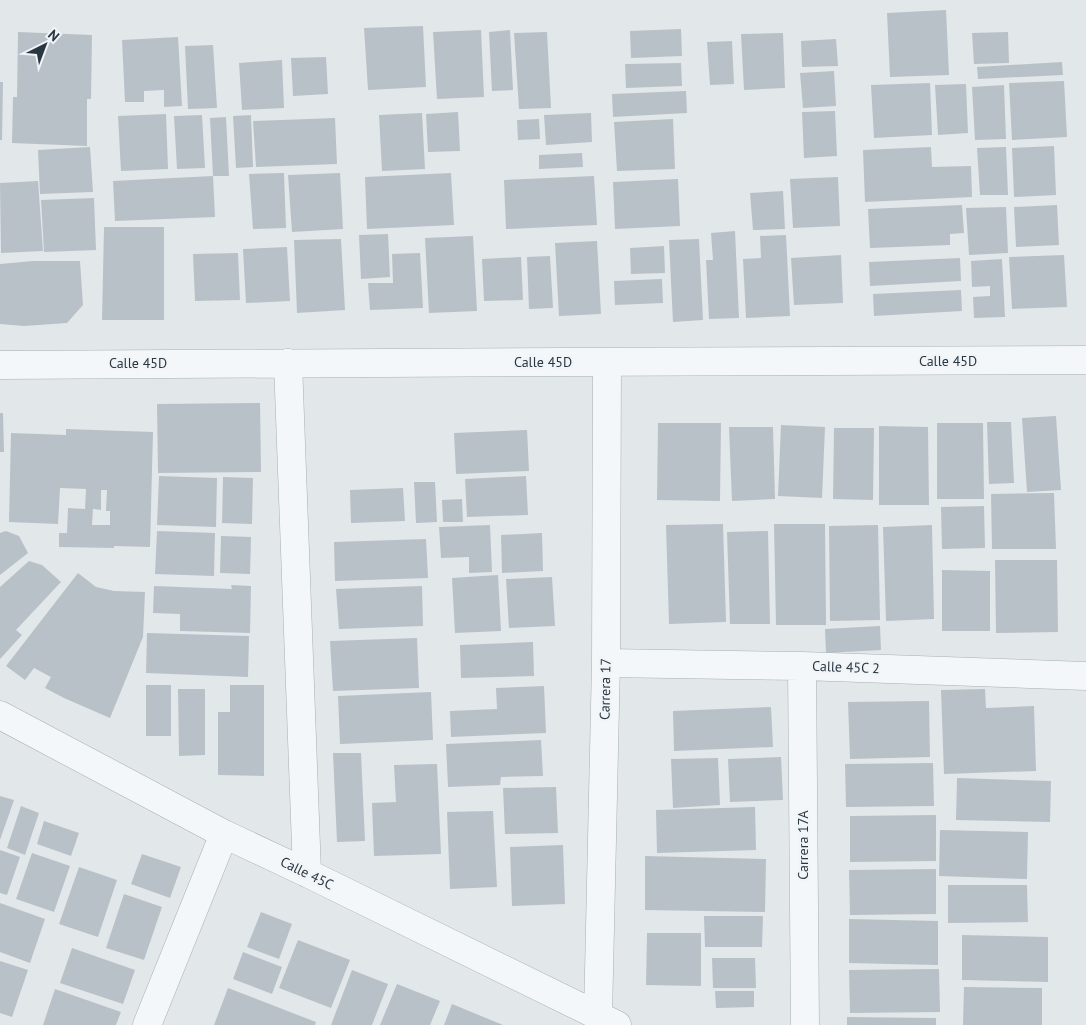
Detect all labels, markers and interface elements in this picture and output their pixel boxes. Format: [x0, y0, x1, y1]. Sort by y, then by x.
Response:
north arrow [20, 20, 70, 70]
text: N [44, 26, 63, 45]
street label: Calle 45D [919, 352, 977, 370]
street label: Calle 45D [514, 353, 572, 371]
street label: Calle 45D [109, 354, 167, 372]
street label: Calle 45C 2 [812, 657, 880, 677]
street label: Carrera 17 [595, 658, 615, 720]
street label: Carrera 17A [794, 809, 812, 880]
street label: Calle 45C [277, 852, 337, 894]

